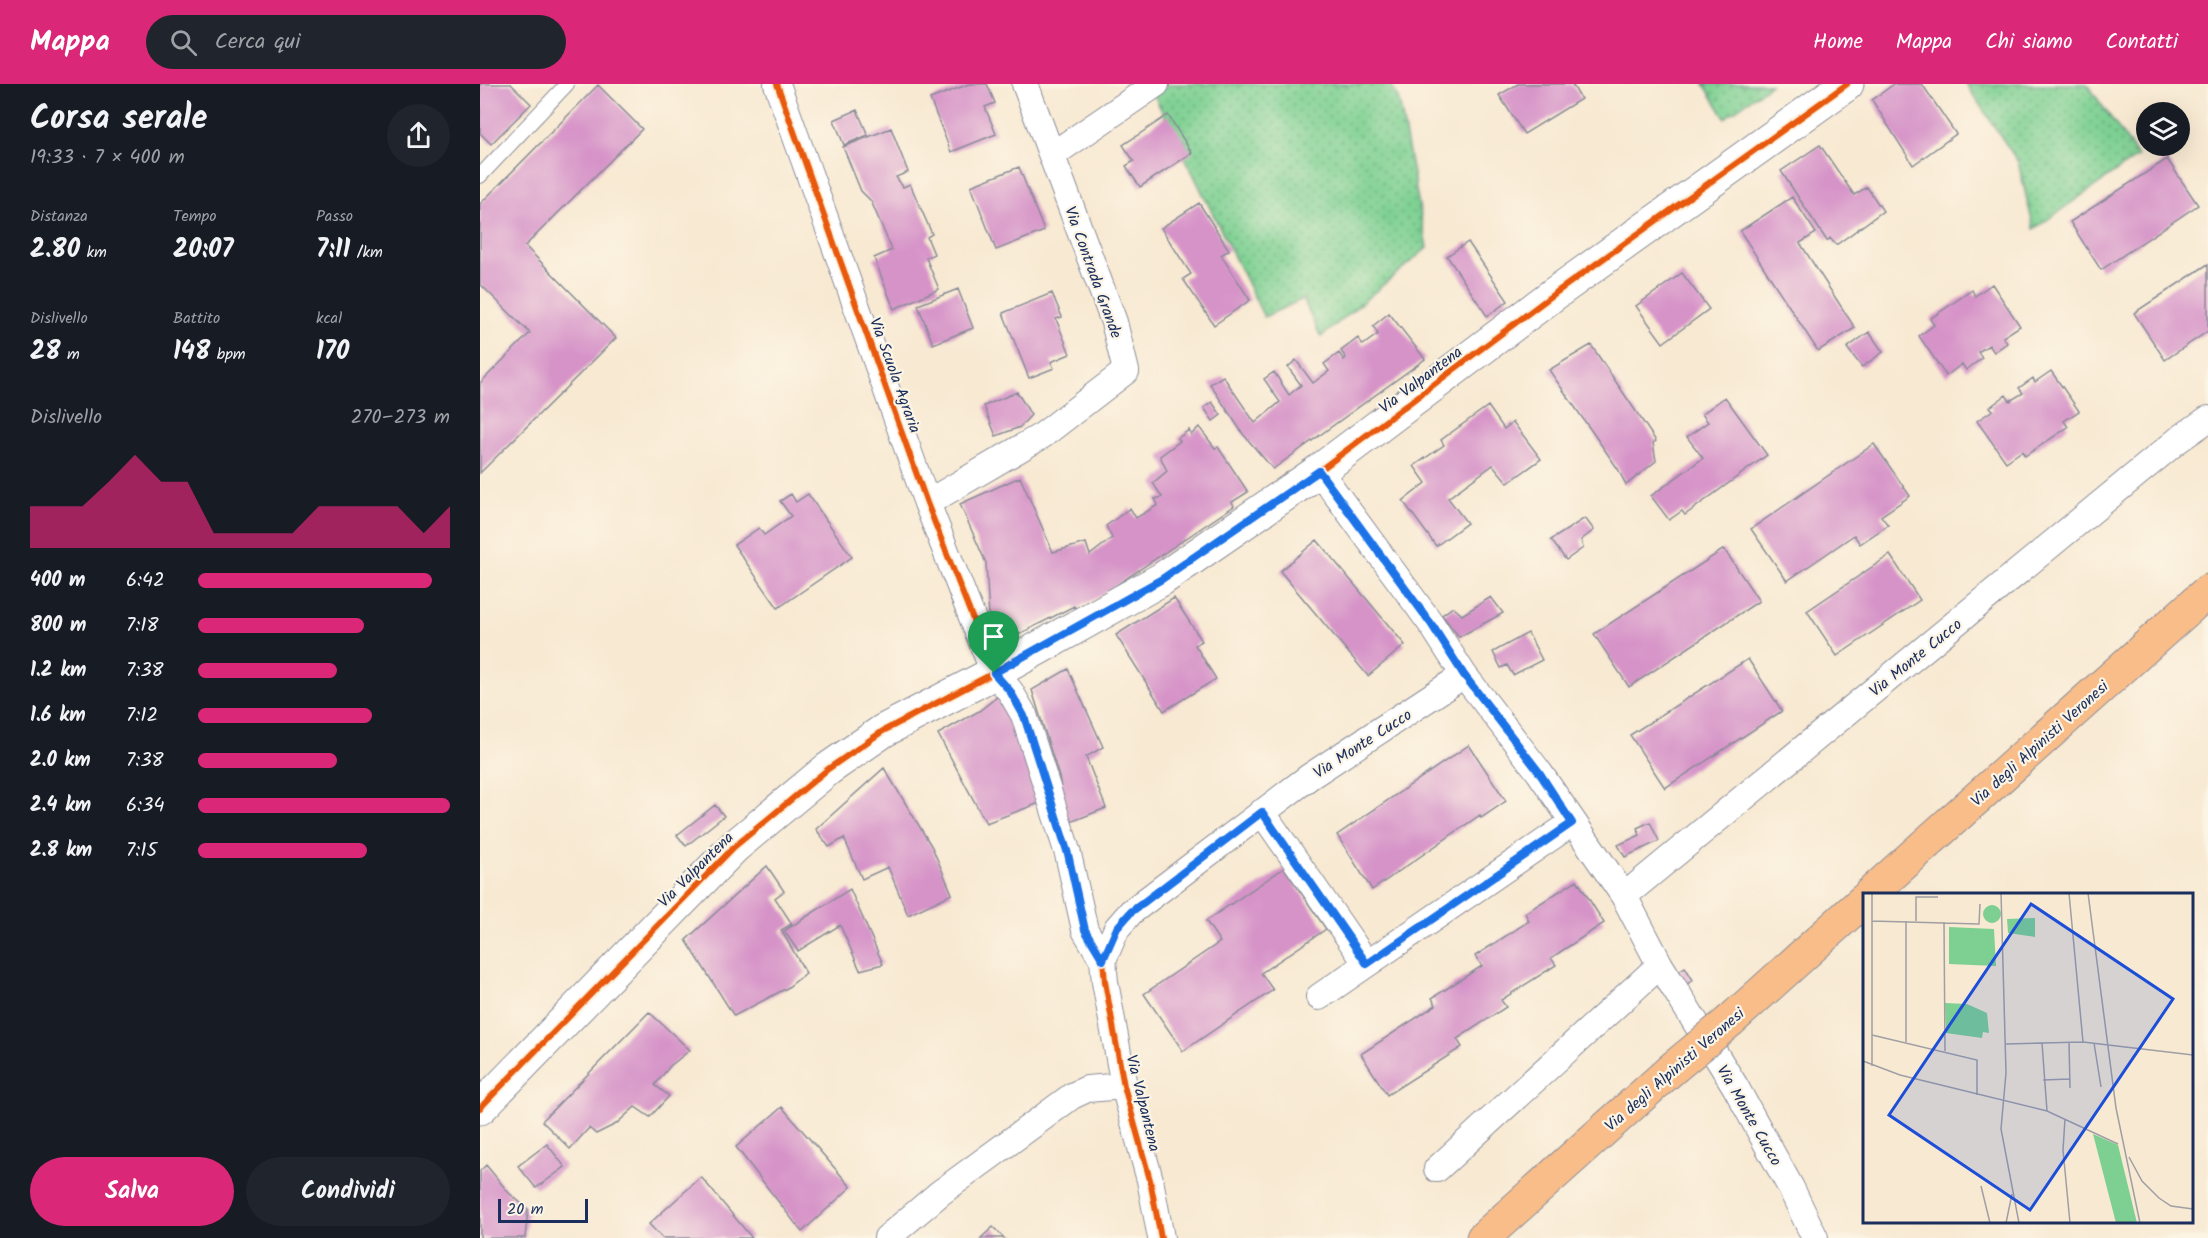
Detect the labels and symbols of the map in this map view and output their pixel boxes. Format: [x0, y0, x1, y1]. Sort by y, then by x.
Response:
street label: Via Contrada Grande [1057, 203, 1128, 342]
street label: Via Scuola Agraria [862, 314, 927, 437]
street label: Via Valpantena [1374, 340, 1468, 420]
pin [968, 611, 1019, 673]
street label: Via Monte Cucco [1864, 613, 1968, 704]
street label: Via degli Alpinisti Veronesi [1965, 674, 2116, 813]
street label: Via Monte Cucco [1309, 703, 1417, 786]
street label: Via Valpantena [652, 826, 740, 914]
inset map [1863, 893, 2193, 1223]
street label: Via degli Alpinisti Veronesi [1599, 1001, 1751, 1138]
street label: Via Valpantena [1118, 1052, 1167, 1155]
street label: Via Monte Cucco [1710, 1060, 1788, 1171]
scale bar [498, 1196, 588, 1224]

